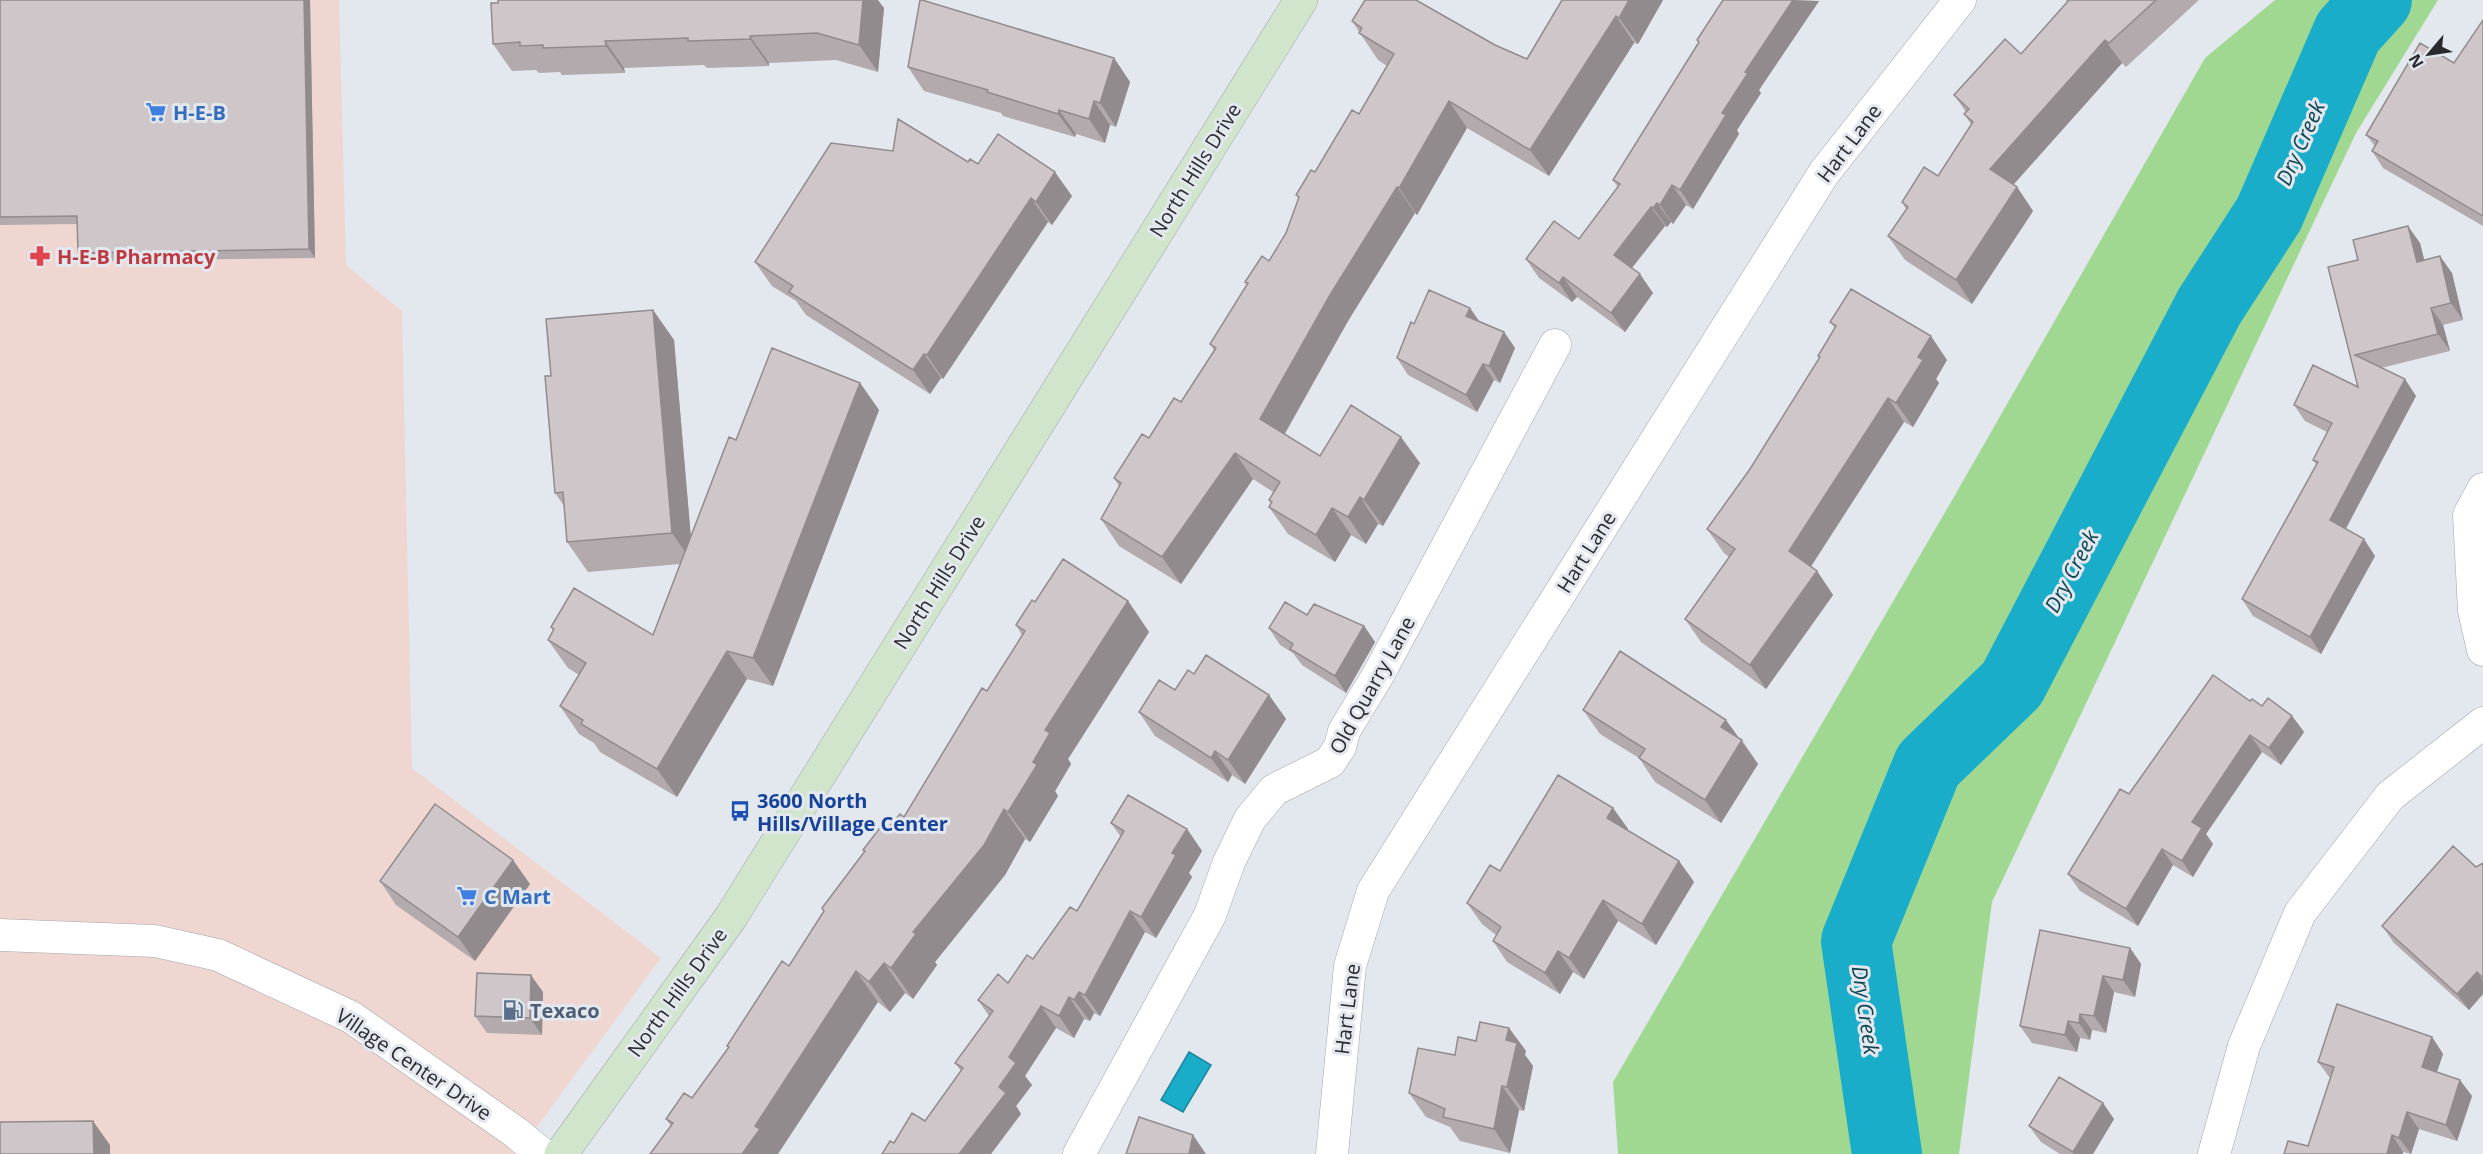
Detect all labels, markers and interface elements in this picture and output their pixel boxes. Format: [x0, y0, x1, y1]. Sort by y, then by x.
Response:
north arrow [2399, 24, 2459, 84]
text: N [2403, 50, 2429, 72]
water label: Dry Creek [2269, 96, 2331, 189]
street label: North Hills Drive [1143, 98, 1247, 242]
street label: Hart Lane [1811, 98, 1887, 188]
place label: H-E-B [173, 99, 226, 126]
supermarket icon: H-E-B [144, 100, 168, 124]
place label: H-E-B Pharmacy [57, 243, 216, 270]
pharmacy icon: H-E-B Pharmacy [28, 244, 52, 268]
street label: Hart Lane [1550, 506, 1622, 598]
street label: North Hills Drive [887, 510, 991, 654]
water label: Dry Creek [2038, 524, 2105, 617]
street label: Old Quarry Lane [1323, 611, 1421, 759]
place label: 3600 North Hills/Village Center [757, 787, 948, 837]
bus stop icon: 3600 North Hills/Village Center [728, 799, 752, 823]
place label: C Mart [484, 883, 551, 910]
supermarket icon: C Mart [455, 884, 479, 908]
street label: North Hills Drive [621, 922, 733, 1062]
street label: Hart Lane [1328, 962, 1366, 1056]
water label: Dry Creek [1846, 964, 1886, 1057]
place label: Texaco [530, 997, 600, 1024]
fuel station icon: Texaco [501, 998, 525, 1022]
street label: Village Center Drive [331, 1002, 497, 1126]

